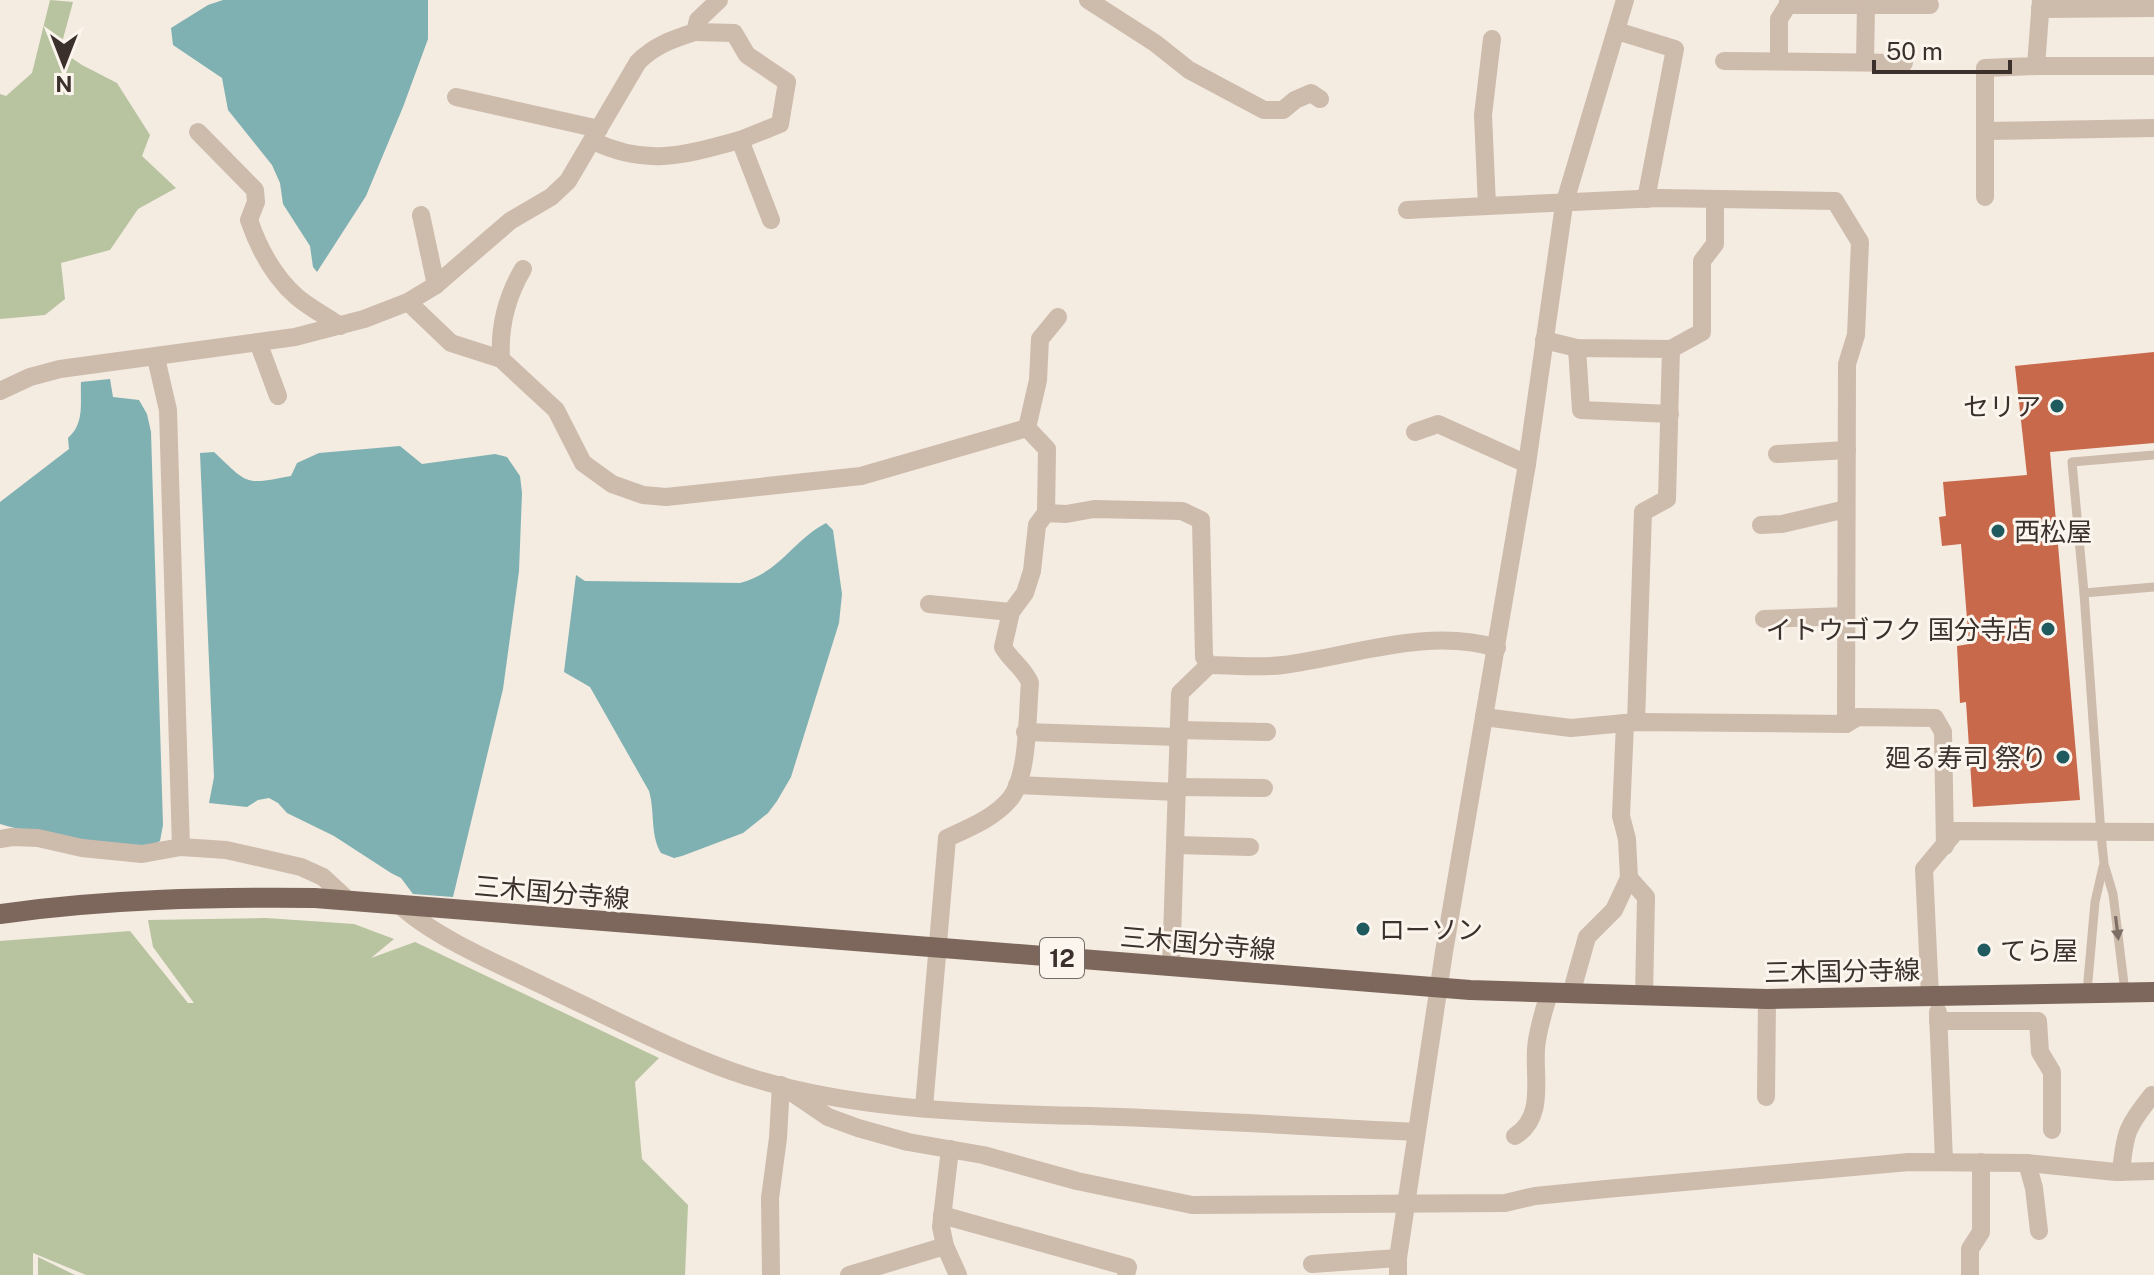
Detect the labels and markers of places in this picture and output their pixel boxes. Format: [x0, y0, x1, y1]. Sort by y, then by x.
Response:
place label: セリア [1963, 391, 2041, 422]
marker: セリア [2048, 397, 2066, 415]
place label: 西松屋 [2014, 516, 2092, 547]
marker: 西松屋 [1989, 522, 2007, 540]
place label: イトウゴフク 国分寺店 [1766, 614, 2032, 645]
marker: イトウゴフク 国分寺店 [2039, 620, 2057, 638]
place label: 廻る寿司 祭り [1885, 742, 2047, 773]
marker: 廻る寿司 祭り [2054, 748, 2072, 766]
place label: ローソン [1379, 914, 1483, 945]
marker: ローソン [1354, 920, 1372, 938]
place label: てら屋 [2000, 935, 2078, 966]
marker: てら屋 [1975, 941, 1993, 959]

